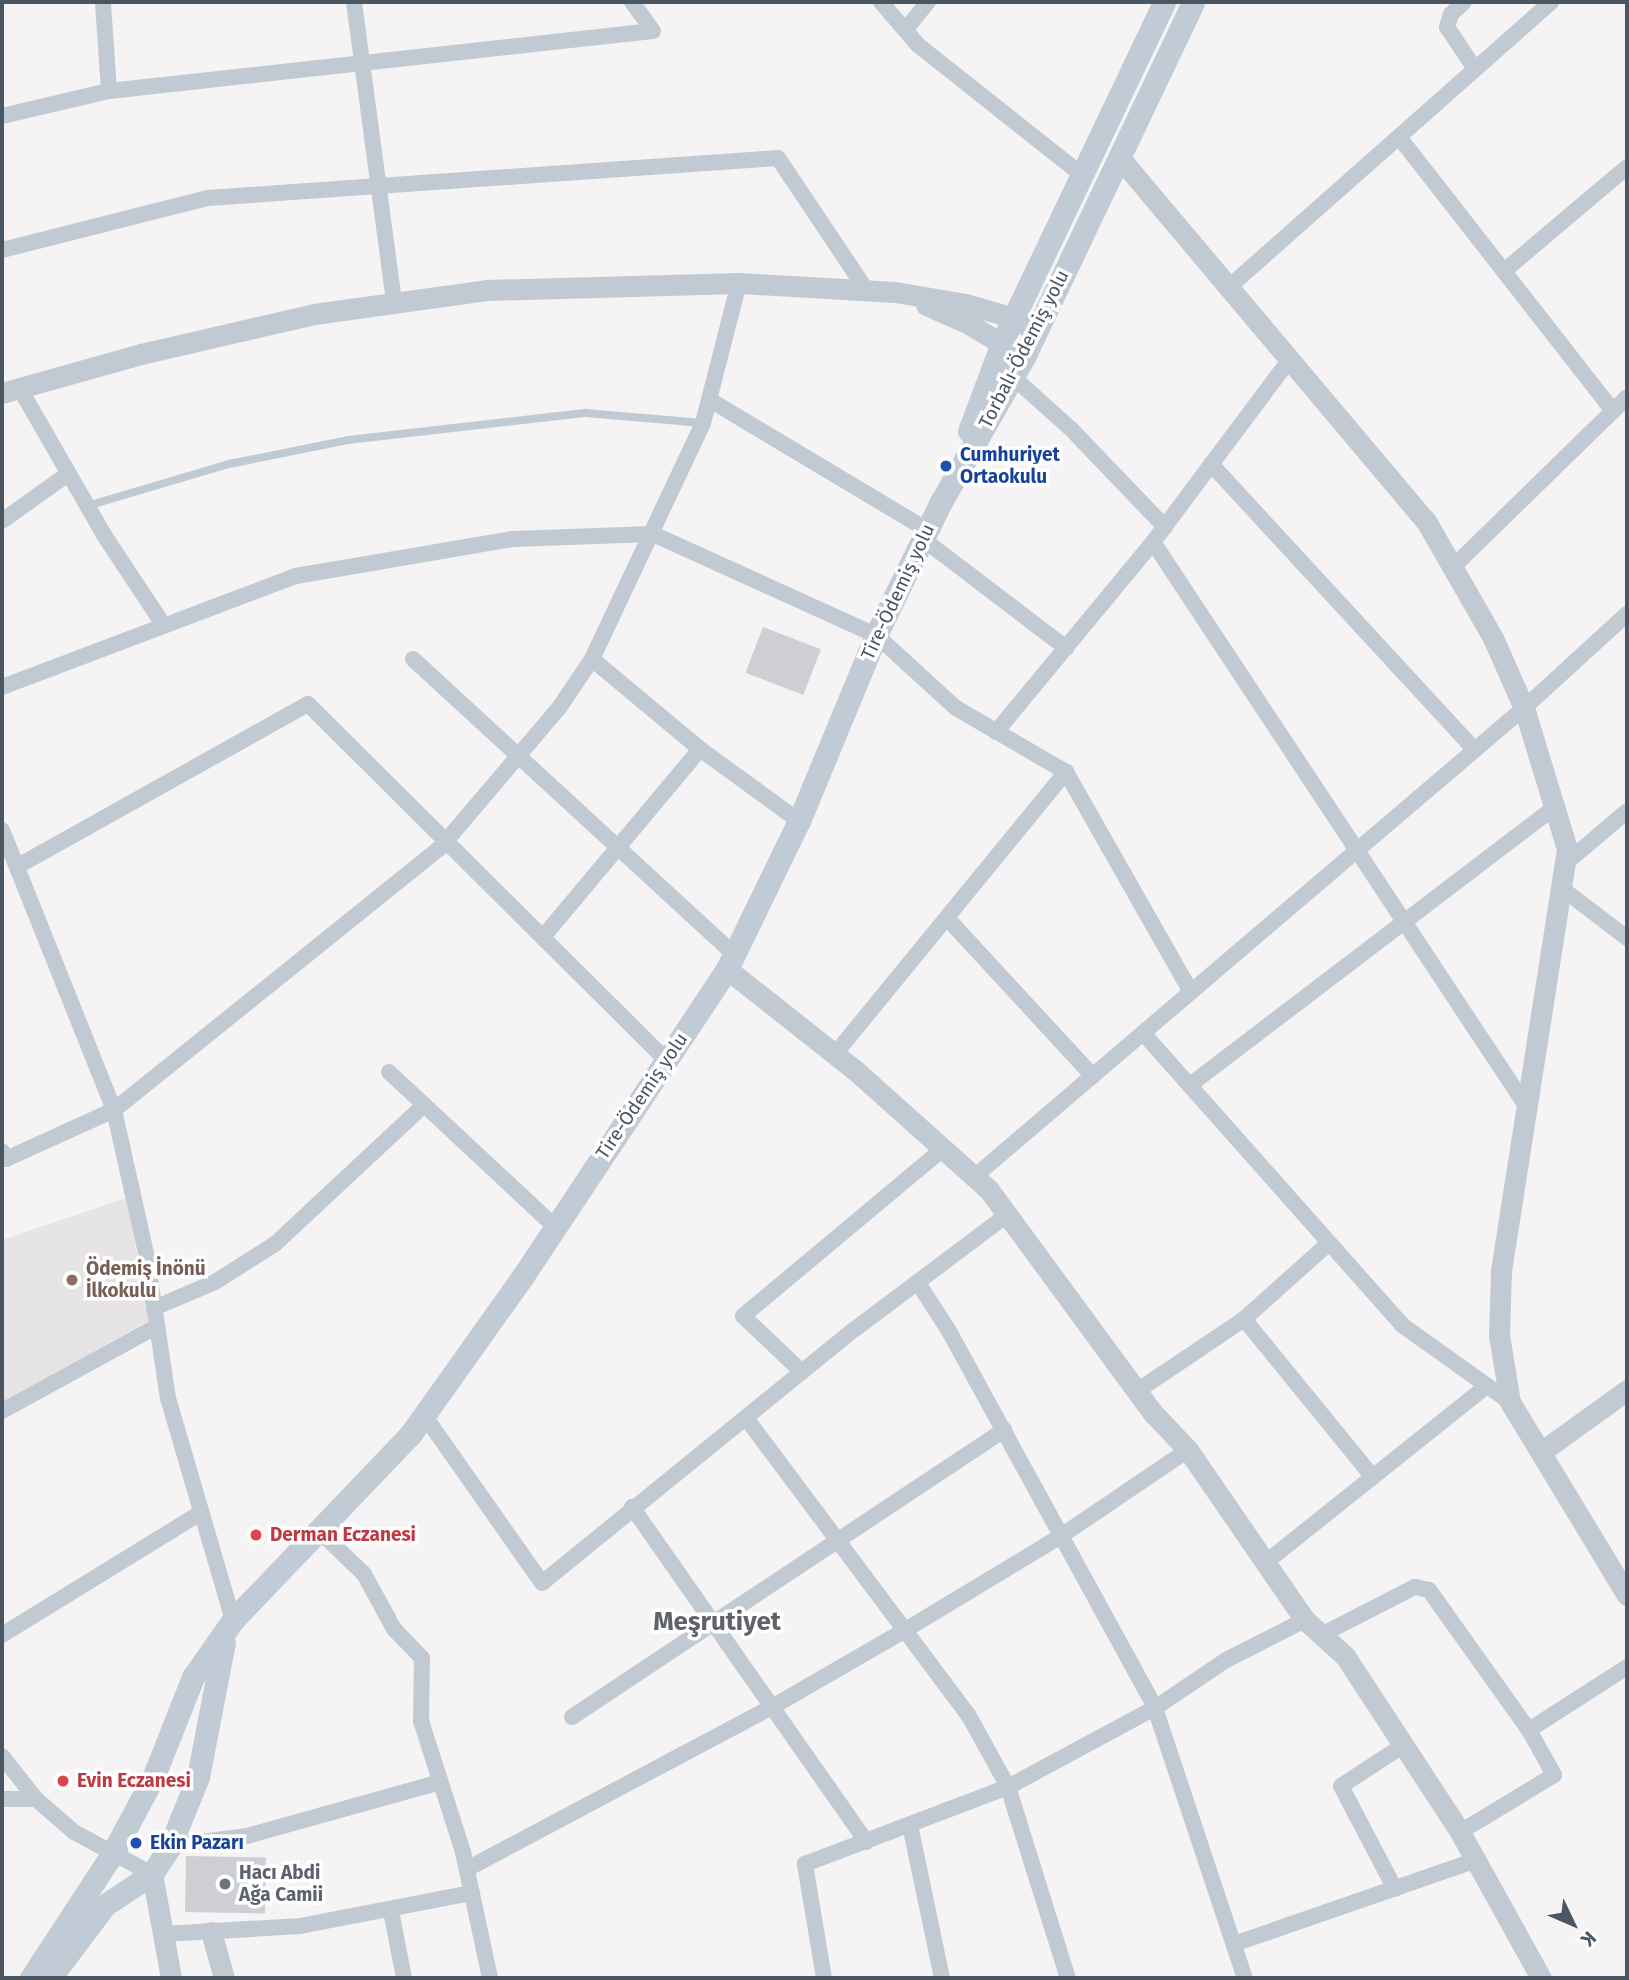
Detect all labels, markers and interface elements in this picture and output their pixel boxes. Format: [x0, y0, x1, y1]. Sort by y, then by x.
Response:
street label: Torbalı-Ödemiş yolu [974, 266, 1074, 432]
place label: Cumhuriyet Ortaokulu [960, 444, 1060, 488]
marker: Cumhuriyet Ortaokulu [938, 458, 954, 474]
street label: Tire-Ödemiş yolu [857, 520, 939, 664]
street label: Tire-Ödemiş yolu [591, 1029, 693, 1163]
place label: Ödemiş İnönü İlkokulu [86, 1258, 206, 1302]
marker: Ödemiş İnönü İlkokulu [64, 1272, 80, 1288]
place label: Derman Eczanesi [270, 1524, 416, 1546]
marker: Derman Eczanesi [248, 1527, 264, 1543]
district label: Meşrutiyet [653, 1606, 781, 1638]
place label: Evin Eczanesi [77, 1770, 191, 1792]
marker: Evin Eczanesi [55, 1773, 71, 1789]
place label: Ekin Pazarı [150, 1832, 244, 1854]
marker: Ekin Pazarı [128, 1835, 144, 1851]
place label: Hacı Abdi Ağa Camii [239, 1862, 323, 1906]
marker: Hacı Abdi Ağa Camii [217, 1876, 233, 1892]
north arrow [1538, 1889, 1608, 1959]
text: K [1576, 1927, 1601, 1951]

